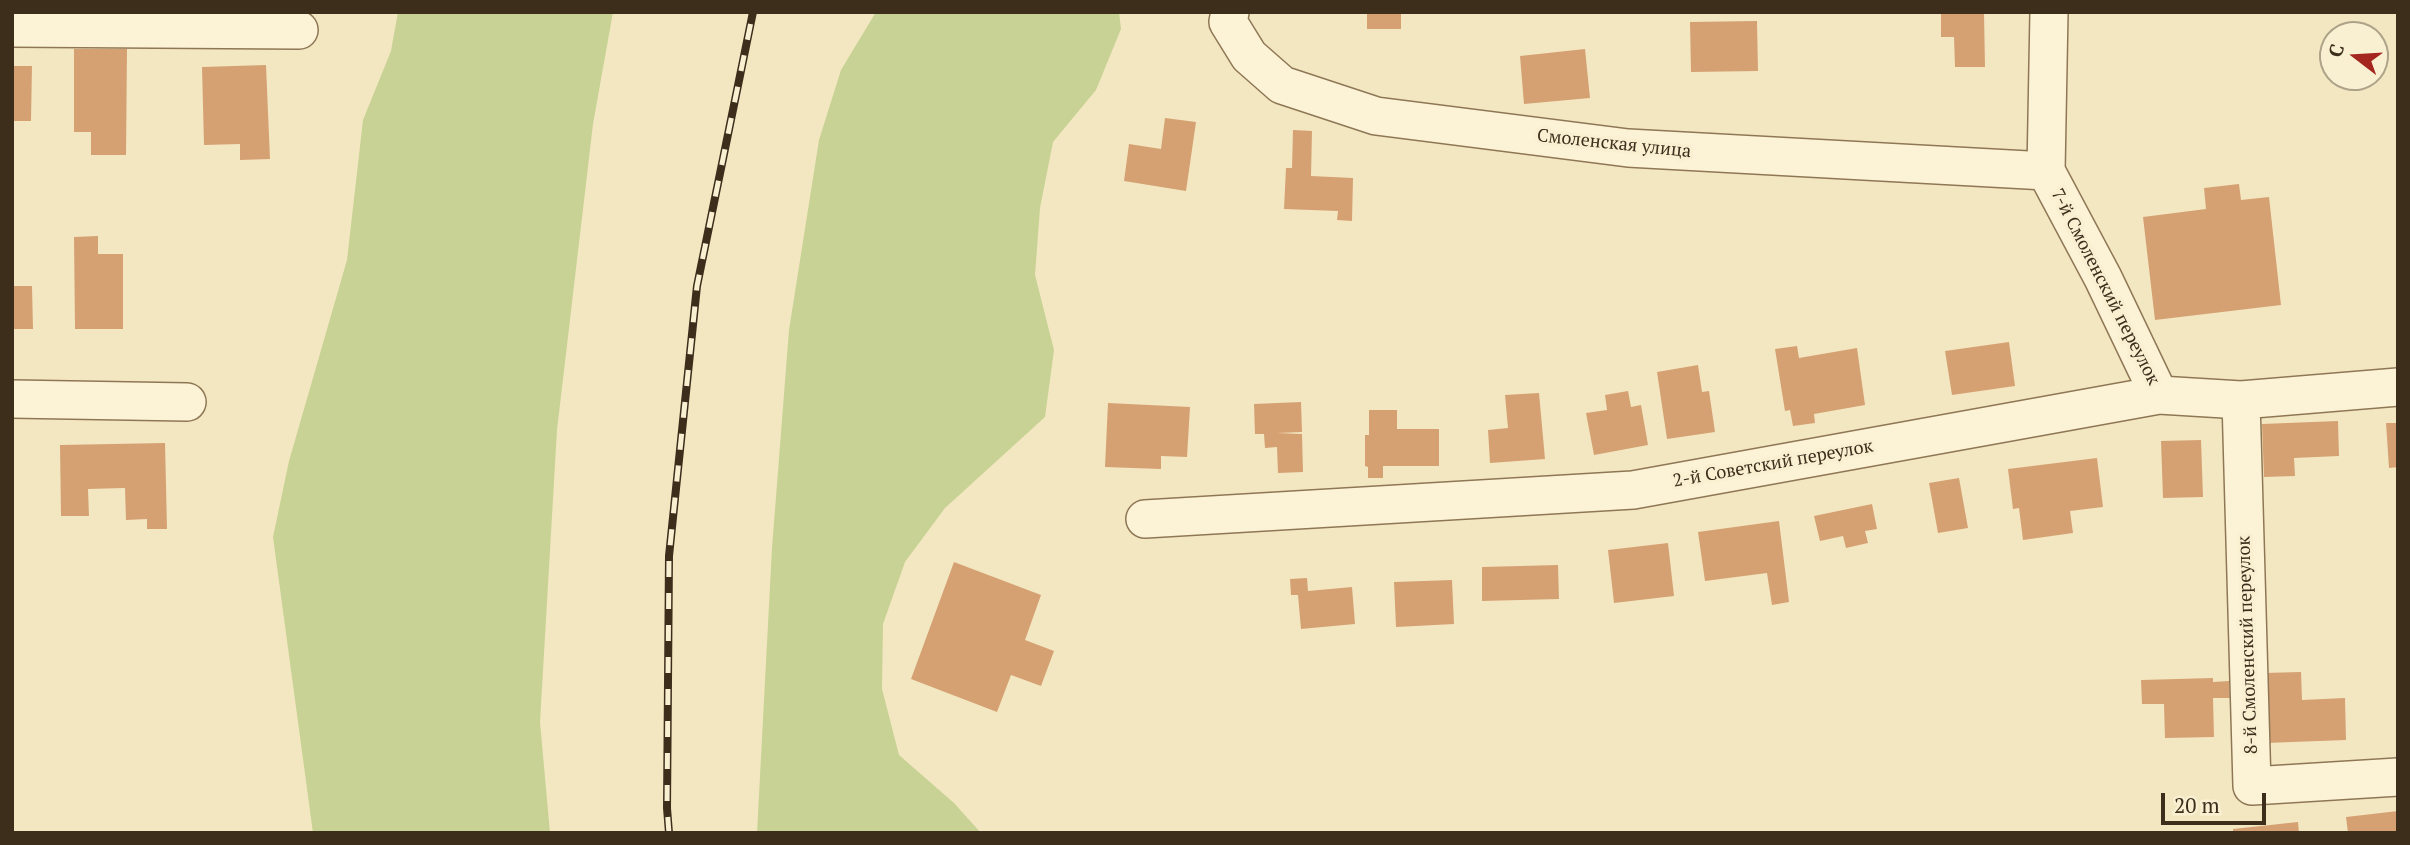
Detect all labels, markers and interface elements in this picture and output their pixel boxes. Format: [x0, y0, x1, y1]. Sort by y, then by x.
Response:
north arrow [2319, 21, 2389, 91]
text: С [2322, 41, 2349, 60]
street label: Смоленская улица [1536, 125, 1692, 163]
street label: 7-й Смоленский переулок [2046, 185, 2164, 389]
street label: 2-й Советский переулок [1671, 436, 1875, 492]
street label: 8-й Смоленский переулок [2233, 535, 2263, 755]
scale bar [2165, 778, 2270, 822]
text: 20 m [2174, 791, 2220, 819]

